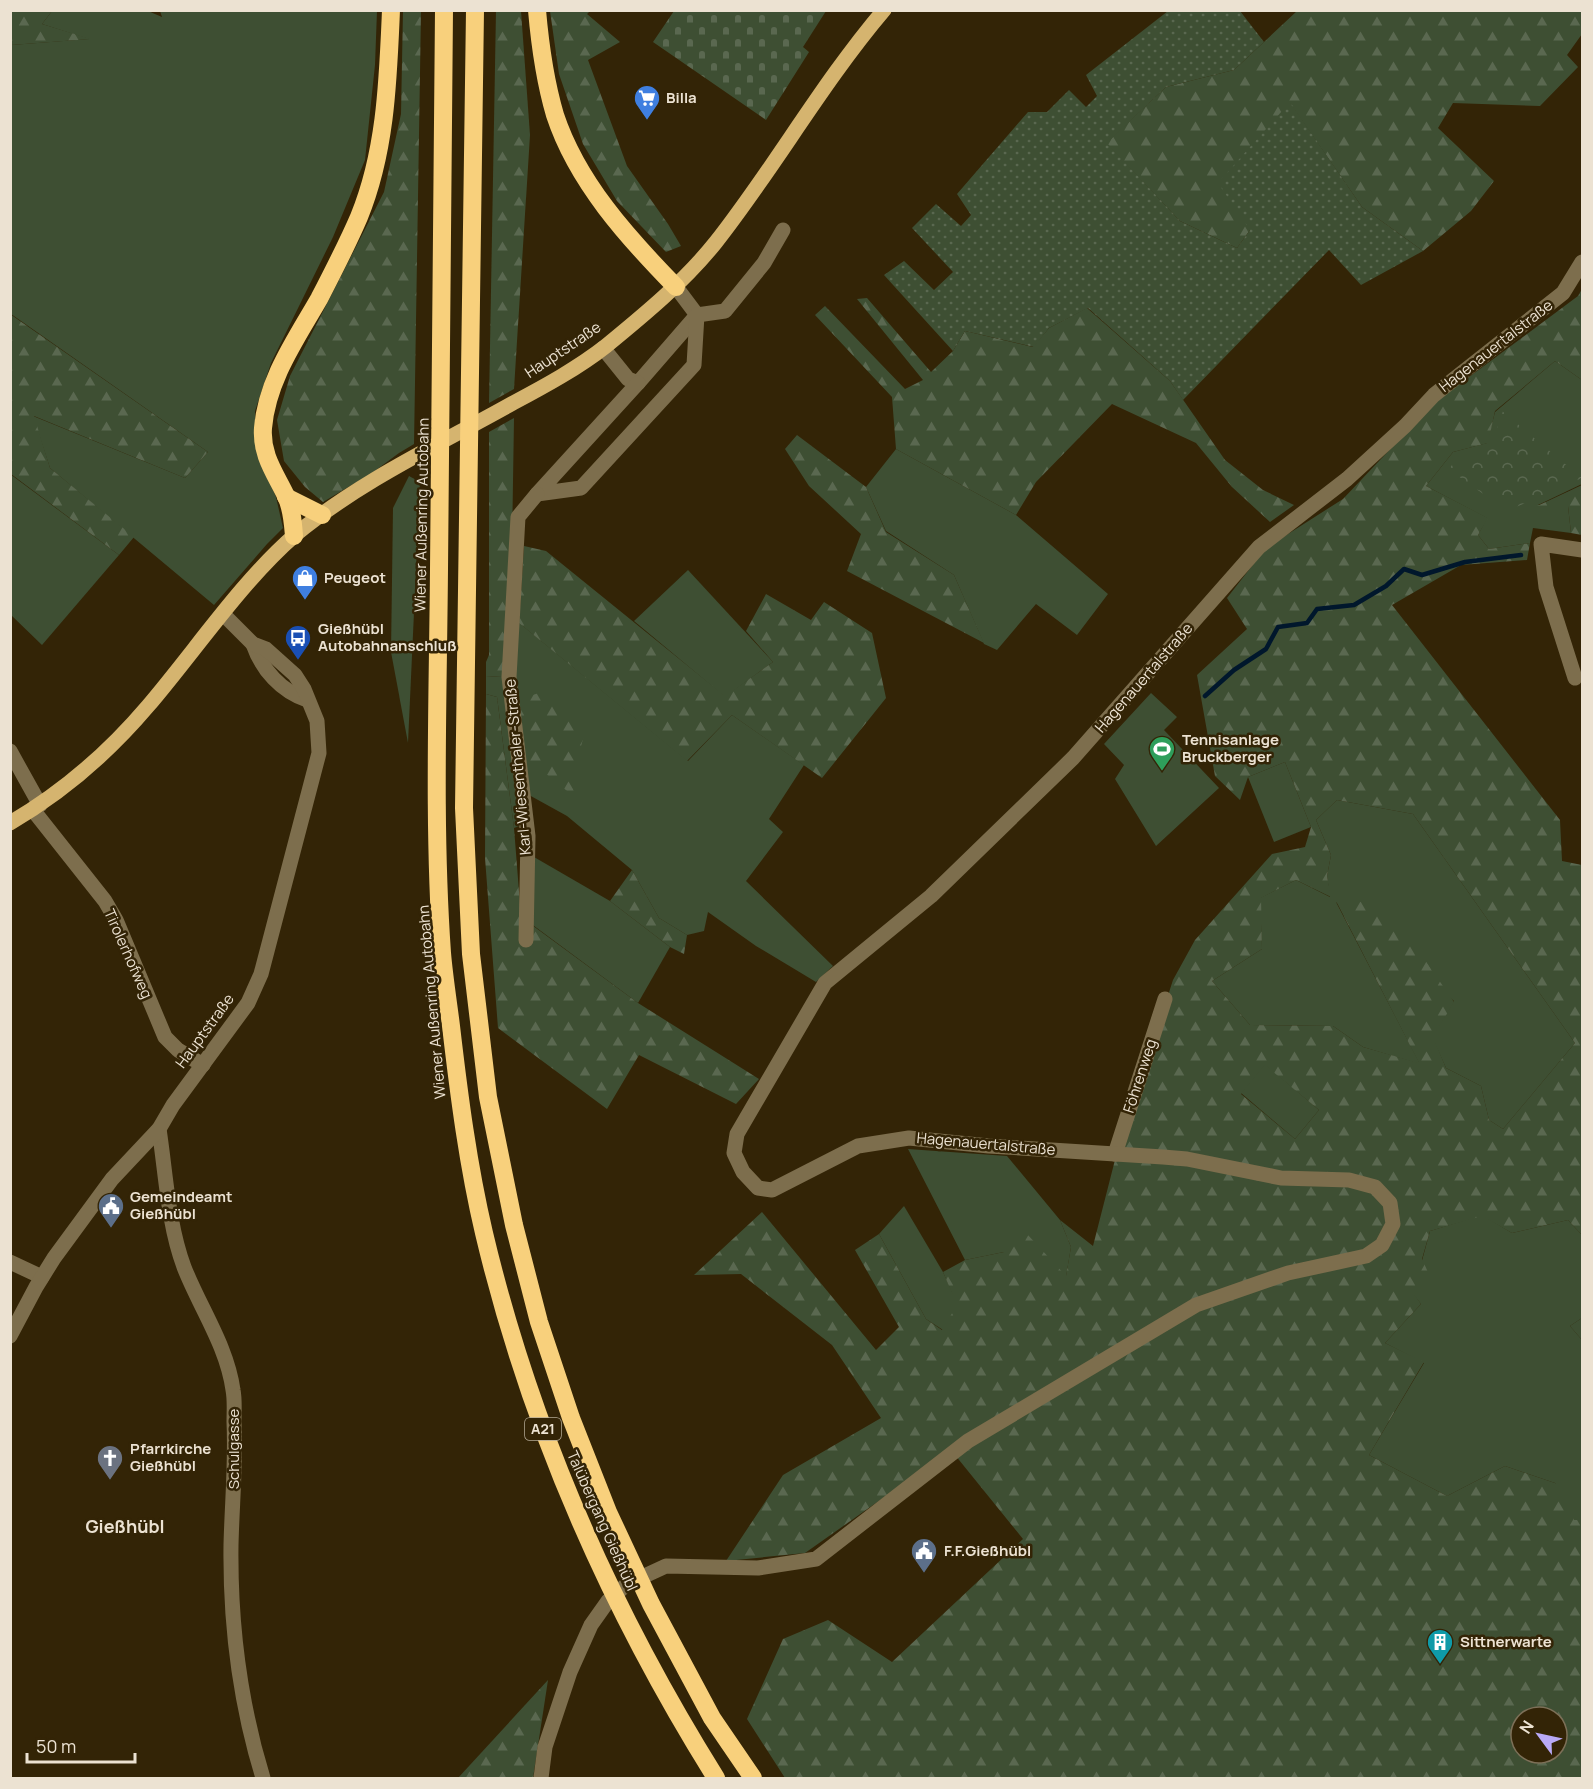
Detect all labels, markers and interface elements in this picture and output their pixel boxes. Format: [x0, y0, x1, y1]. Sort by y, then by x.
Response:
supermarket icon: Billa [632, 83, 662, 121]
place label: Billa [666, 87, 697, 108]
street label: Hagenauertalstraße [1434, 294, 1557, 397]
street label: Hauptstraße [521, 316, 605, 383]
street label: Wiener Außenring Autobahn [409, 418, 434, 612]
shop icon: Peugeot [290, 563, 320, 601]
place label: Peugeot [324, 567, 386, 588]
place label: Gießhübl Autobahnanschluß [318, 618, 457, 656]
street label: Hagenauertalstraße [1090, 618, 1197, 737]
bus stop icon: Gießhübl Autobahnanschluß [283, 623, 313, 661]
street label: Karl-Wiesenthaler-Straße [499, 678, 536, 856]
place label: Tennisanlage Bruckberger [1182, 729, 1279, 767]
sports icon: Tennisanlage Bruckberger [1147, 734, 1177, 772]
street label: Wiener Außenring Autobahn [413, 904, 450, 1100]
street label: Tirolerhofweg [99, 906, 158, 1002]
street label: Hauptstraße [170, 989, 239, 1072]
street label: Föhrenweg [1118, 1036, 1161, 1116]
street label: Hagenauertalstraße [916, 1127, 1057, 1160]
place label: Gemeindeamt Gießhübl [130, 1186, 232, 1224]
public building icon: Gemeindeamt Gießhübl [96, 1191, 126, 1229]
street label: Schulgasse [223, 1408, 244, 1489]
road number: A21 [525, 1418, 561, 1440]
place label: Pfarrkirche Gießhübl [130, 1438, 211, 1476]
church icon: Pfarrkirche Gießhübl [95, 1443, 125, 1481]
street label: Talübergang Gießhübl [562, 1447, 643, 1594]
district label: Gießhübl [85, 1514, 165, 1538]
public building icon: F.F.Gießhübl [909, 1536, 939, 1574]
place label: F.F.Gießhübl [944, 1540, 1031, 1561]
building icon: Sittnerwarte [1425, 1627, 1455, 1665]
place label: Sittnerwarte [1460, 1631, 1552, 1652]
north arrow [1509, 1705, 1569, 1765]
text: N [1514, 1716, 1539, 1738]
scale bar [27, 1726, 135, 1764]
text: 50 m [36, 1734, 76, 1758]

